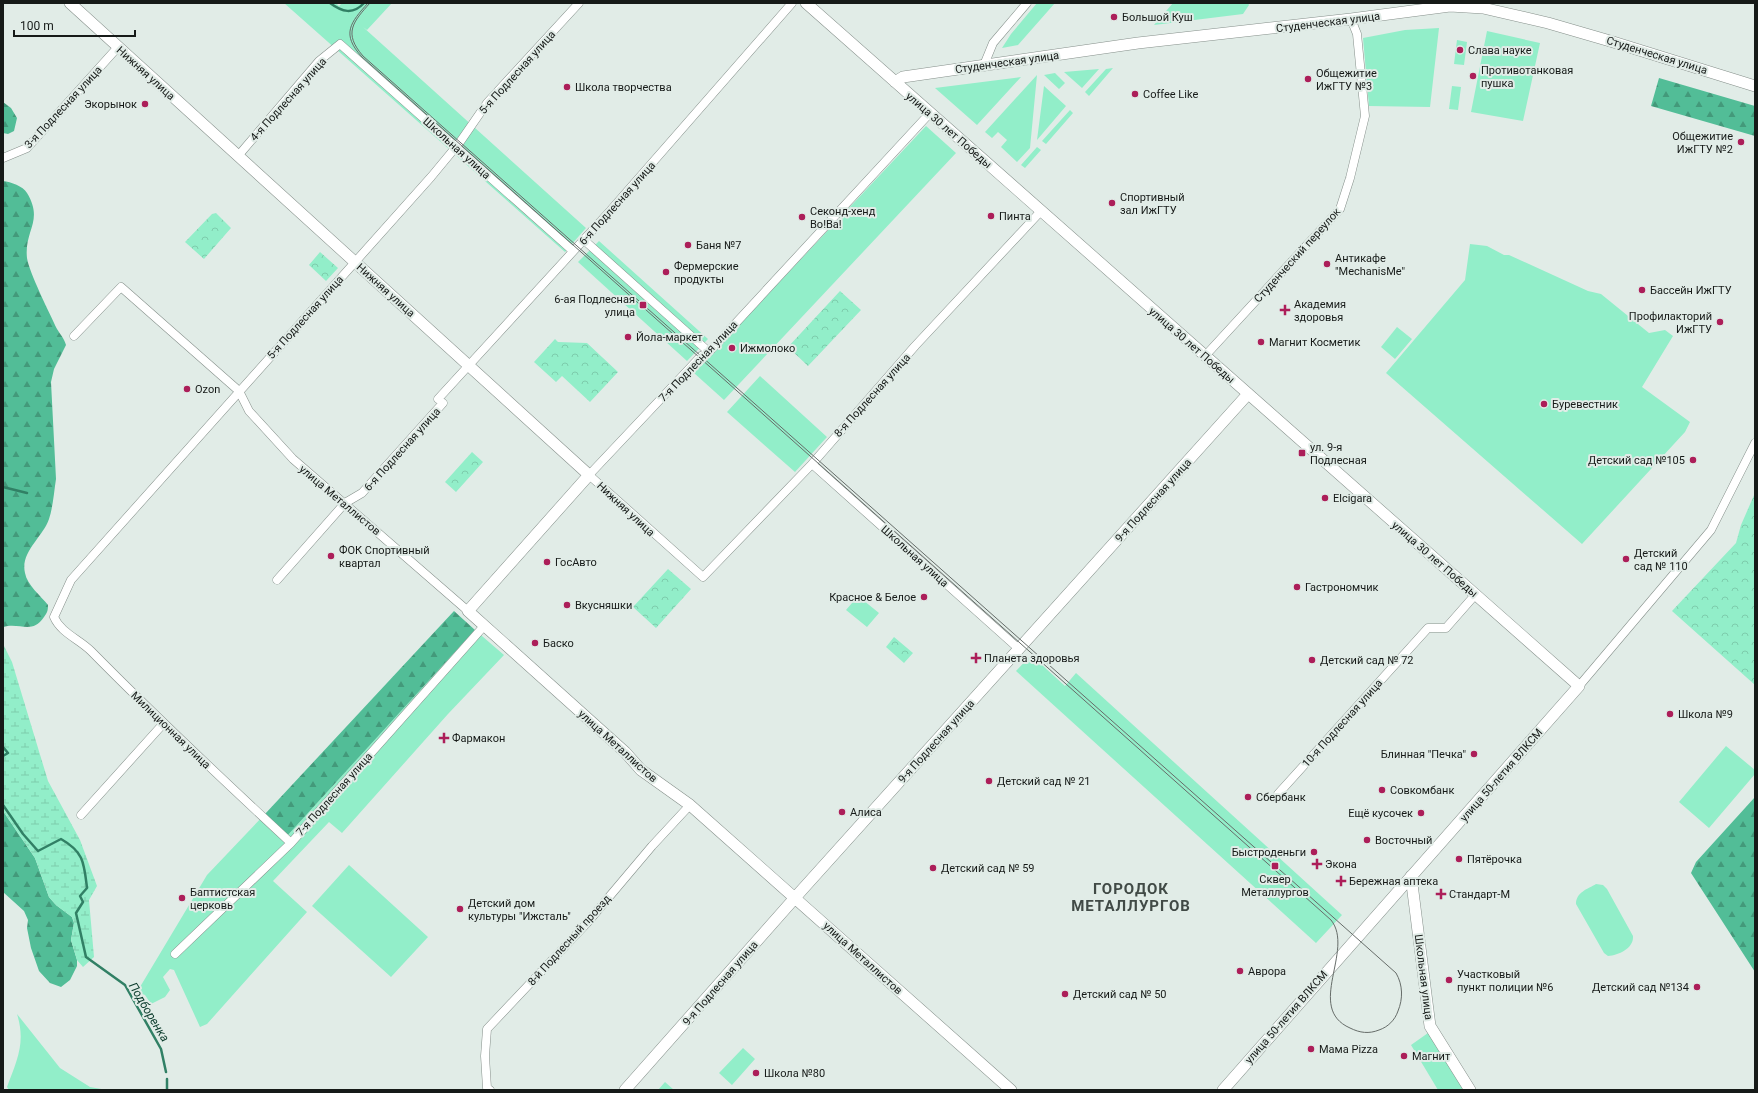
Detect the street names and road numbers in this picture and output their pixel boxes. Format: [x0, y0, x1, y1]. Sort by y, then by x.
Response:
street label: Студенческая улица [1275, 10, 1381, 35]
street label: 5-я Подлесная улица [477, 28, 558, 117]
street label: Студенческая улица [1605, 34, 1709, 77]
street label: Нижняя улица [114, 44, 178, 103]
street label: Студенческая улица [954, 49, 1060, 76]
street label: 4-я Подлесная улица [248, 55, 329, 144]
street label: 3-я Подлесная улица [22, 64, 105, 151]
street label: улица 30 лет Победы [903, 90, 994, 171]
street label: Школьная улица [420, 115, 493, 182]
street label: 6-я Подлесная улица [577, 159, 658, 248]
street label: Студенческий переулок [1251, 205, 1343, 305]
street label: Нижняя улица [354, 261, 418, 320]
street label: 5-я Подлесная улица [265, 273, 346, 362]
street label: улица 30 лет Победы [1146, 305, 1237, 386]
street label: 7-я Подлесная улица [656, 318, 740, 405]
street label: 8-я Подлесная улица [832, 351, 913, 440]
street label: 6-я Подлесная улица [362, 405, 443, 494]
street label: 9-я Подлесная улица [1113, 456, 1194, 545]
street label: улица Металлистов [296, 463, 383, 538]
street label: Нижняя улица [594, 479, 657, 539]
street label: улица 30 лет Победы [1389, 519, 1480, 600]
street label: Школьная улица [878, 523, 951, 590]
street label: 10-я Подлесная улица [1299, 677, 1385, 770]
street label: Милиционная улица [128, 689, 213, 772]
street label: 9-я Подлесная улица [896, 697, 977, 786]
street label: улица Металлистов [575, 707, 660, 785]
street label: улица 50-летия ВЛКСМ [1457, 726, 1545, 825]
street label: 7-я Подлесная улица [294, 750, 375, 839]
street label: 8-й Подлесный проезд [525, 892, 614, 988]
street label: улица Металлистов [820, 919, 905, 997]
street label: Школьная улица [1412, 934, 1435, 1021]
street label: 9-я Подлесная улица [680, 938, 761, 1028]
street label: улица 50-летия ВЛКСМ [1242, 968, 1330, 1067]

